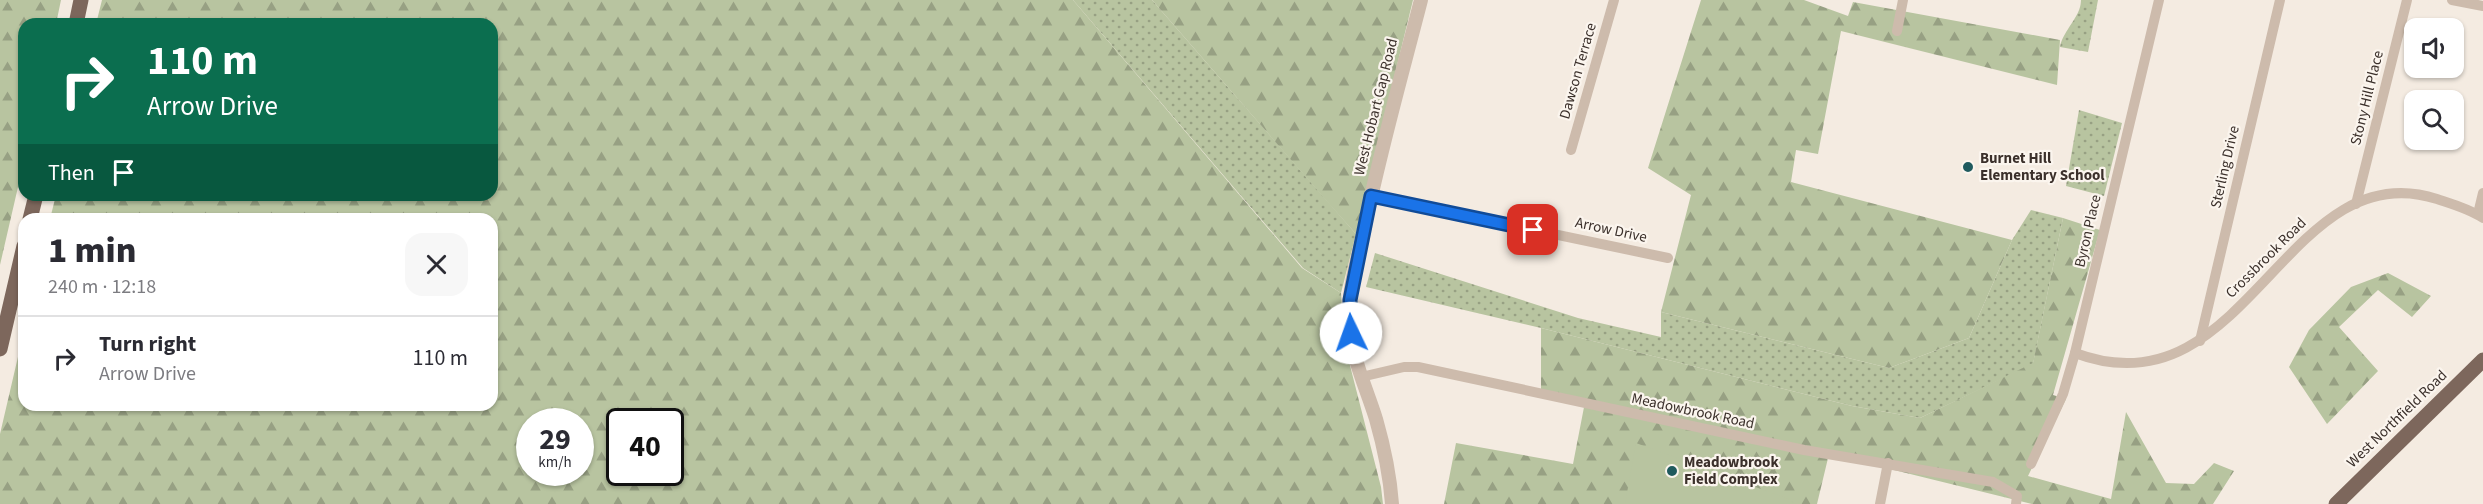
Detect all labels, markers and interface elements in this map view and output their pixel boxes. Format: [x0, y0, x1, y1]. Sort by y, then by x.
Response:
map controls [2404, 18, 2464, 150]
button: sound [2404, 18, 2464, 78]
street label: Dawson Terrace [1554, 20, 1602, 122]
text: 110 m [147, 31, 258, 91]
street label: West Hobart Gap Road [1349, 36, 1403, 178]
icon: right [48, 42, 126, 120]
street label: Stony Hill Place [2345, 48, 2389, 148]
text: Arrow Drive [147, 87, 278, 126]
button: search [2404, 90, 2464, 150]
street label: Sterling Drive [2205, 124, 2245, 210]
place label: Burnet Hill Elementary School [1980, 148, 2105, 186]
icon: arrive [107, 156, 140, 189]
text: Then [48, 157, 95, 189]
marker: Burnet Hill Elementary School [1961, 160, 1975, 174]
street label: Byron Place [2069, 193, 2107, 269]
pin [1507, 204, 1558, 255]
street label: Arrow Drive [1573, 212, 1649, 248]
icon: arrive [1516, 213, 1549, 246]
street label: Crossbrook Road [2221, 213, 2311, 303]
text: 1 min [48, 225, 136, 276]
button: close [405, 233, 468, 296]
text: 240 m · 12:18 [48, 273, 156, 301]
position arrow [1319, 301, 1383, 365]
text: Turn right [99, 328, 196, 360]
icon: right [48, 342, 81, 375]
text: 110 m [413, 342, 468, 374]
text: Arrow Drive [99, 360, 196, 388]
street label: West Northfield Road [2342, 365, 2452, 473]
street label: Meadowbrook Road [1630, 388, 1756, 434]
speed limit sign: 40 [606, 408, 684, 486]
text: 29 [539, 418, 571, 461]
text: km/h [538, 452, 572, 473]
place label: Meadowbrook Field Complex [1684, 452, 1779, 490]
marker: Meadowbrook Field Complex [1665, 464, 1679, 478]

